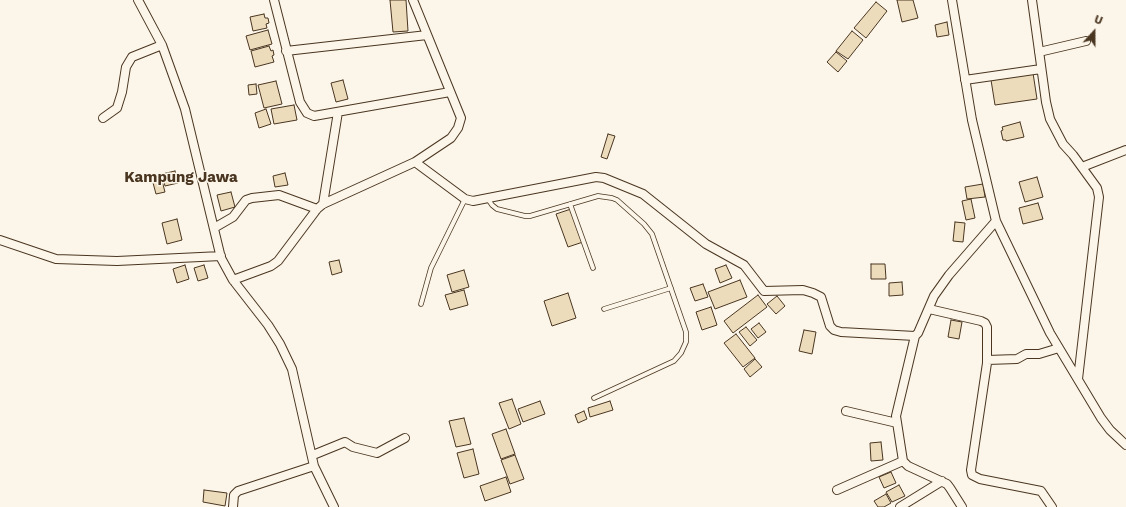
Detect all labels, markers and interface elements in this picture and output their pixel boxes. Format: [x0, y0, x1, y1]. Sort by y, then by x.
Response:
north arrow [1074, 12, 1114, 52]
text: U [1093, 13, 1104, 28]
district label: Kampung Jawa [124, 169, 238, 187]

